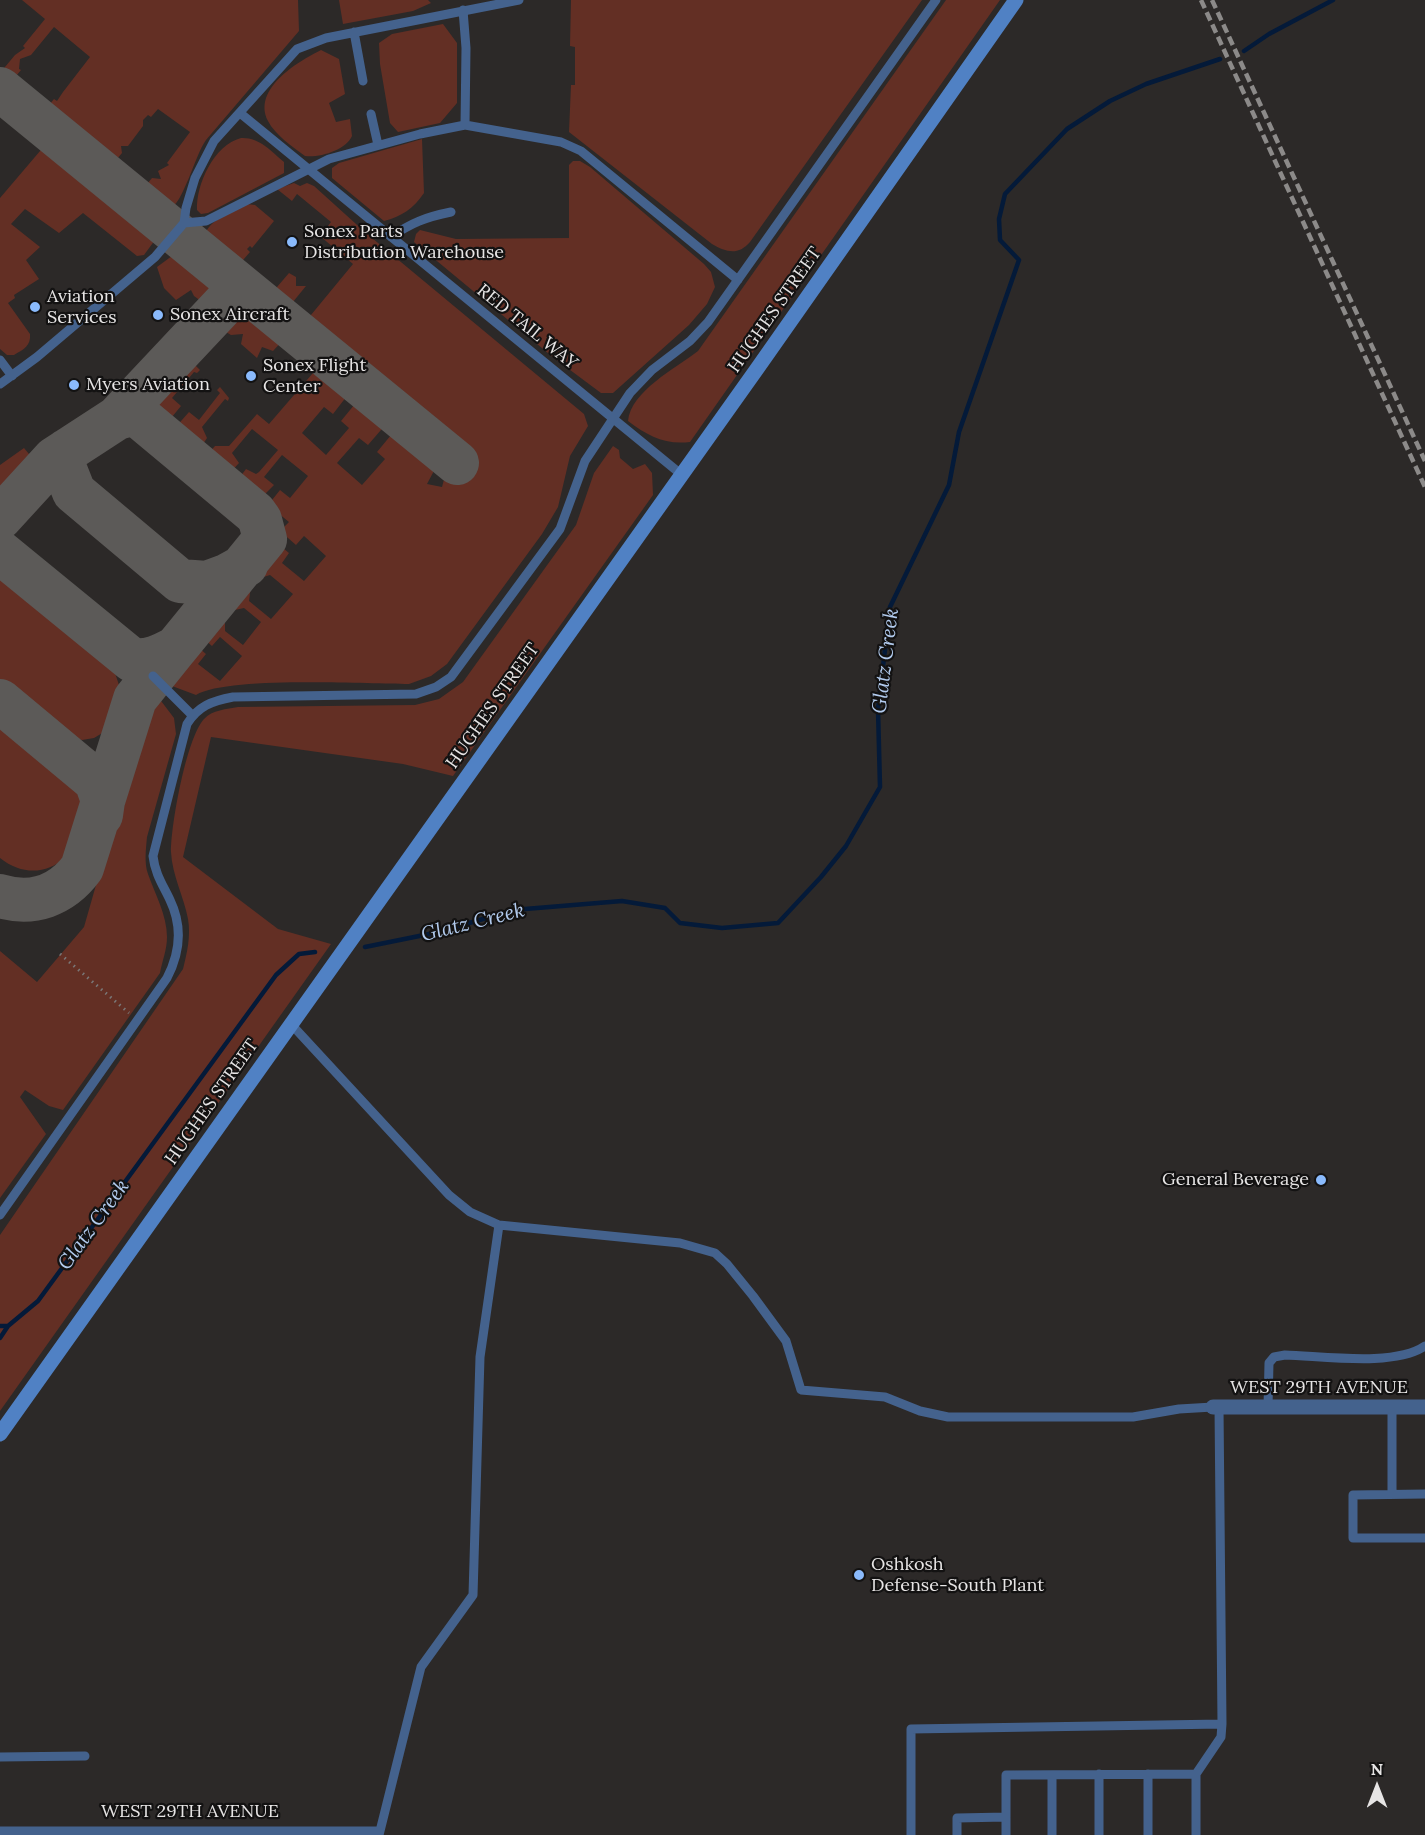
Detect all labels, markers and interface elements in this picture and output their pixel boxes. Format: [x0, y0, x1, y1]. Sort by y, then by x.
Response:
place label: Sonex Parts Distribution Warehouse [304, 221, 504, 264]
marker: Sonex Parts Distribution Warehouse [285, 235, 299, 249]
street label: HUGHES STREET [724, 243, 826, 377]
street label: RED TAIL WAY [472, 280, 582, 374]
place label: Aviation Services [47, 286, 117, 328]
marker: Aviation Services [28, 300, 42, 314]
place label: Sonex Aircraft [170, 304, 289, 326]
marker: Sonex Aircraft [151, 308, 165, 322]
place label: Sonex Flight Center [263, 355, 366, 398]
marker: Sonex Flight Center [244, 369, 258, 383]
place label: Myers Aviation [86, 374, 210, 396]
marker: Myers Aviation [67, 378, 81, 392]
water label: Glatz Creek [868, 607, 904, 715]
street label: HUGHES STREET [442, 639, 544, 773]
water label: Glatz Creek [419, 899, 527, 947]
street label: HUGHES STREET [161, 1035, 263, 1169]
place label: General Beverage [1162, 1169, 1309, 1191]
marker: General Beverage [1314, 1173, 1328, 1187]
water label: Glatz Creek [53, 1175, 135, 1275]
street label: WEST 29TH AVENUE [1230, 1377, 1408, 1399]
place label: Oshkosh Defense-South Plant [871, 1554, 1044, 1596]
marker: Oshkosh Defense-South Plant [852, 1568, 866, 1582]
north arrow [1347, 1757, 1407, 1817]
text: N [1371, 1759, 1383, 1779]
street label: WEST 29TH AVENUE [101, 1801, 279, 1823]

